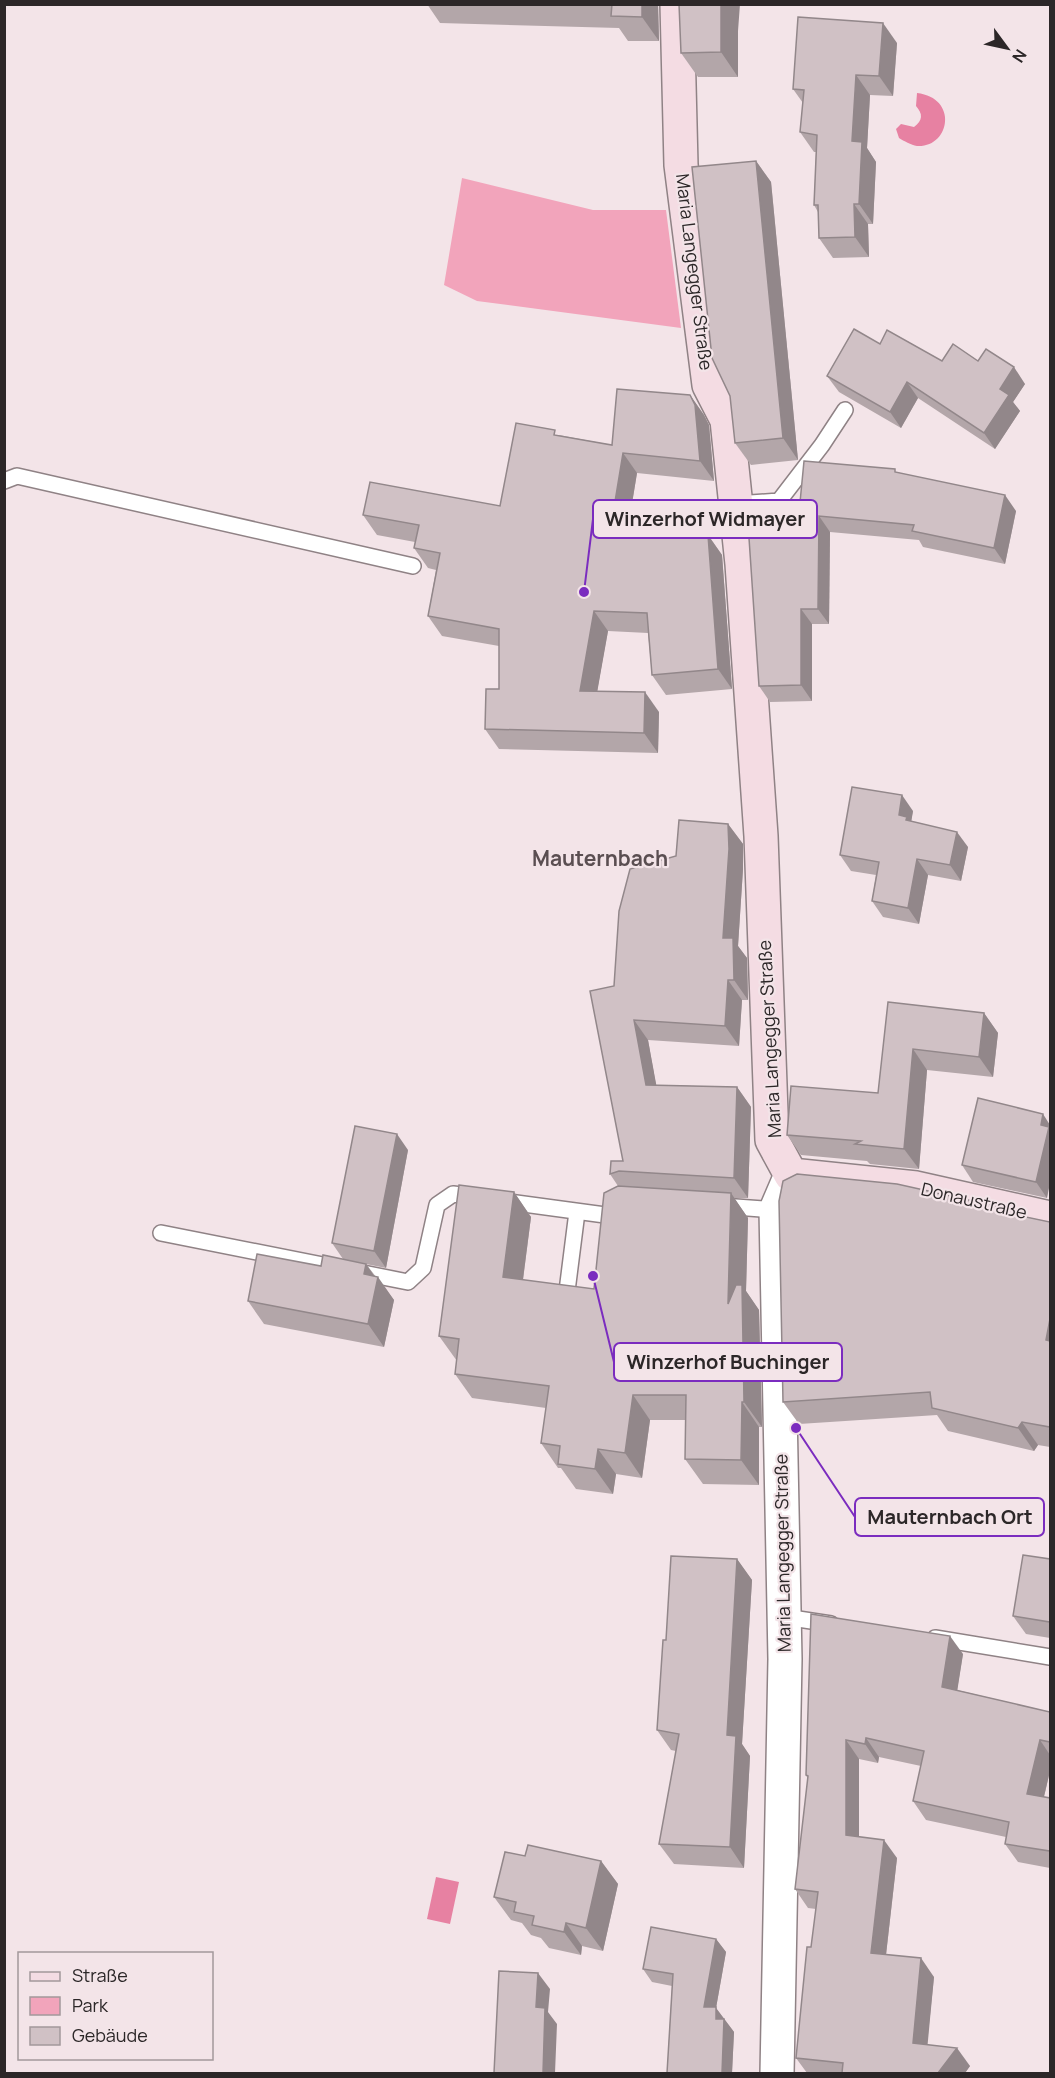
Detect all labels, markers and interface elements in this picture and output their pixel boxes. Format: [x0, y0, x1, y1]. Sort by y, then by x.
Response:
north arrow [977, 18, 1037, 78]
text: N [1007, 45, 1032, 67]
street label: Maria Langegger Straße [671, 172, 719, 372]
callout: Winzerhof Widmayer [593, 500, 817, 538]
text: Winzerhof Widmayer [605, 505, 805, 532]
district label: Mauternbach [532, 844, 668, 872]
street label: Maria Langegger Straße [752, 939, 786, 1139]
street label: Donaustraße [919, 1176, 1030, 1224]
callout: Winzerhof Buchinger [614, 1343, 842, 1381]
text: Winzerhof Buchinger [626, 1348, 830, 1375]
street label: Maria Langegger Straße [768, 1454, 796, 1652]
callout: Mauternbach Ort [855, 1498, 1044, 1536]
text: Mauternbach Ort [867, 1503, 1033, 1530]
legend [18, 1952, 213, 2060]
text: Straße [72, 1963, 128, 1987]
text: Park [72, 1993, 109, 2017]
text: Gebäude [72, 2023, 148, 2047]

